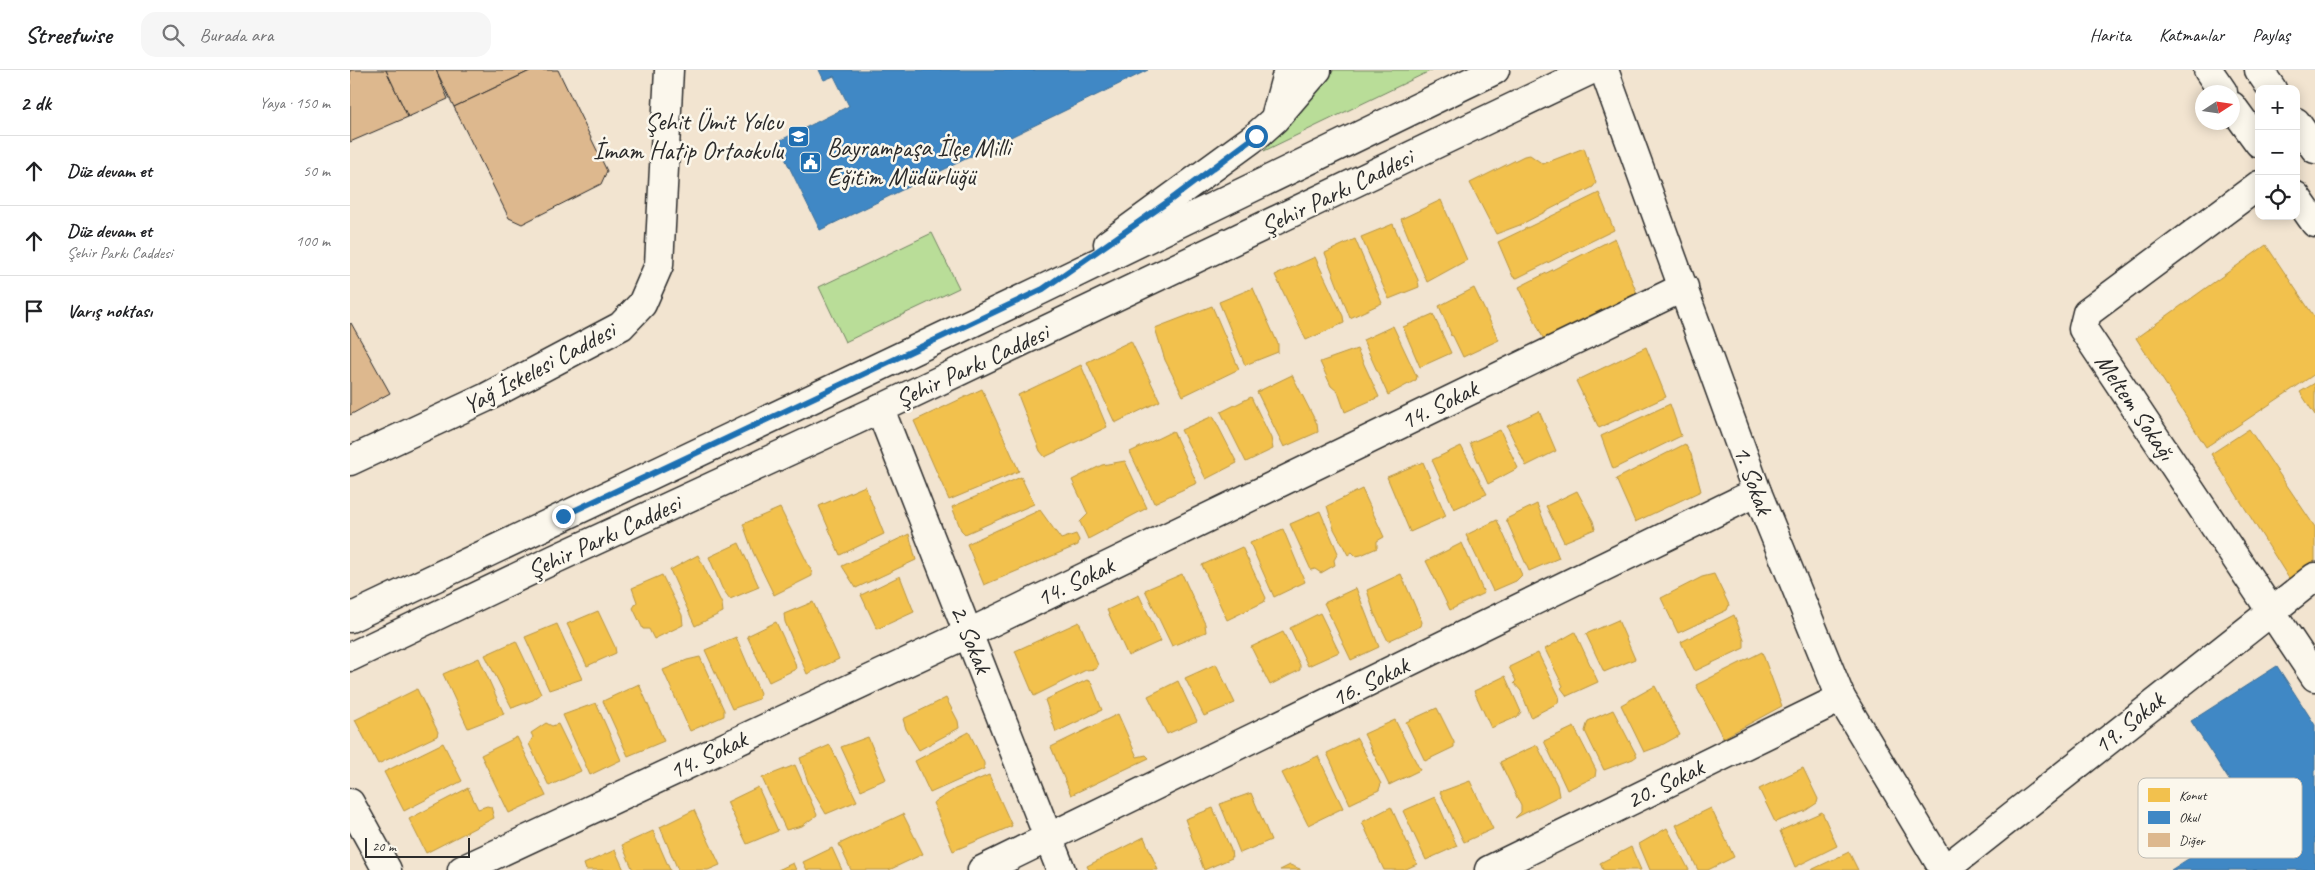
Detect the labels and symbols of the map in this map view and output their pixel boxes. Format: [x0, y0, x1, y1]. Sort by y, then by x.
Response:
north arrow [2195, 85, 2240, 130]
place label: Şehit Ümit Yolcu İmam Hatip Ortaokulu [593, 106, 785, 167]
school or university icon: Şehit Ümit Yolcu İmam Hatip Ortaokulu [787, 124, 811, 148]
route start [1245, 125, 1268, 148]
place label: Bayrampaşa İlçe Milli Eğitim Müdürlüğü [827, 132, 1014, 193]
street label: Şehir Parkı Caddesi [1256, 140, 1421, 243]
public building icon: Bayrampaşa İlçe Milli Eğitim Müdürlüğü [799, 150, 823, 174]
street label: Yağ İskelesi Caddesi [457, 313, 624, 422]
street label: Şehir Parkı Caddesi [890, 315, 1057, 415]
street label: Meltem Sokağı [2088, 348, 2183, 467]
street label: 14. Sokak [1395, 372, 1485, 437]
street label: 1. Sokak [1726, 441, 1781, 521]
street label: Şehir Parkı Caddesi [522, 486, 689, 586]
route end [552, 505, 575, 528]
street label: 14. Sokak [1031, 549, 1121, 614]
street label: 2. Sokak [943, 600, 1000, 680]
street label: 16. Sokak [1326, 649, 1416, 714]
street label: 19. Sokak [2087, 683, 2173, 761]
street label: 14. Sokak [664, 722, 754, 787]
street label: 20. Sokak [1621, 751, 1711, 816]
legend [2138, 778, 2302, 858]
text: Konut [2179, 787, 2208, 804]
text: Okul [2179, 809, 2202, 826]
text: Diğer [2179, 832, 2206, 849]
scale bar [365, 835, 470, 858]

